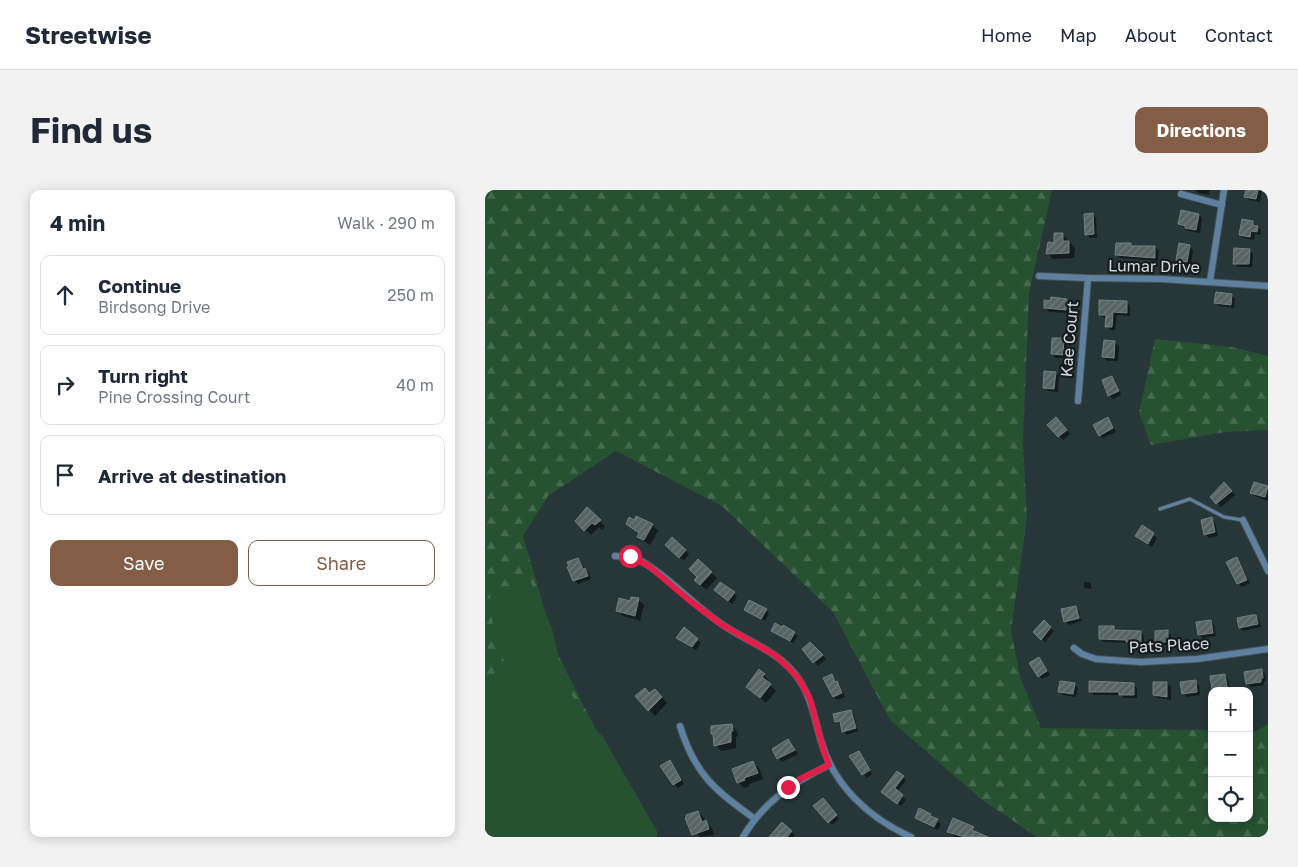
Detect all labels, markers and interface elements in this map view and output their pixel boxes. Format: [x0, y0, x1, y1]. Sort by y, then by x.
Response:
text: Streetwise [25, 20, 152, 49]
text: Home [981, 24, 1032, 46]
text: Map [1060, 24, 1097, 46]
text: About [1125, 24, 1177, 46]
text: Contact [1205, 24, 1273, 46]
button: Directions [1135, 107, 1268, 153]
text: Find us [30, 109, 152, 151]
text: 4 min [50, 210, 105, 236]
text: Walk · 290 m [337, 213, 435, 233]
street label: Lumar Drive [1108, 255, 1200, 277]
text: Continue [98, 274, 181, 297]
icon: ahead [51, 281, 79, 309]
text: 250 m [387, 285, 434, 305]
text: Birdsong Drive [98, 297, 210, 317]
street label: Kae Court [1056, 300, 1082, 378]
text: Turn right [98, 364, 188, 387]
icon: right [51, 371, 79, 399]
text: 40 m [396, 375, 434, 395]
text: Pine Crossing Court [98, 387, 251, 407]
icon: arrive [51, 461, 79, 489]
text: Arrive at destination [98, 464, 286, 487]
button: Save [50, 540, 238, 586]
button: Share [248, 540, 435, 586]
route start [619, 545, 642, 568]
street label: Pats Place [1128, 633, 1210, 657]
map controls [1208, 687, 1253, 822]
button: + [1208, 687, 1253, 732]
button: − [1208, 732, 1253, 777]
route end [777, 776, 800, 799]
button: locate [1208, 777, 1253, 822]

